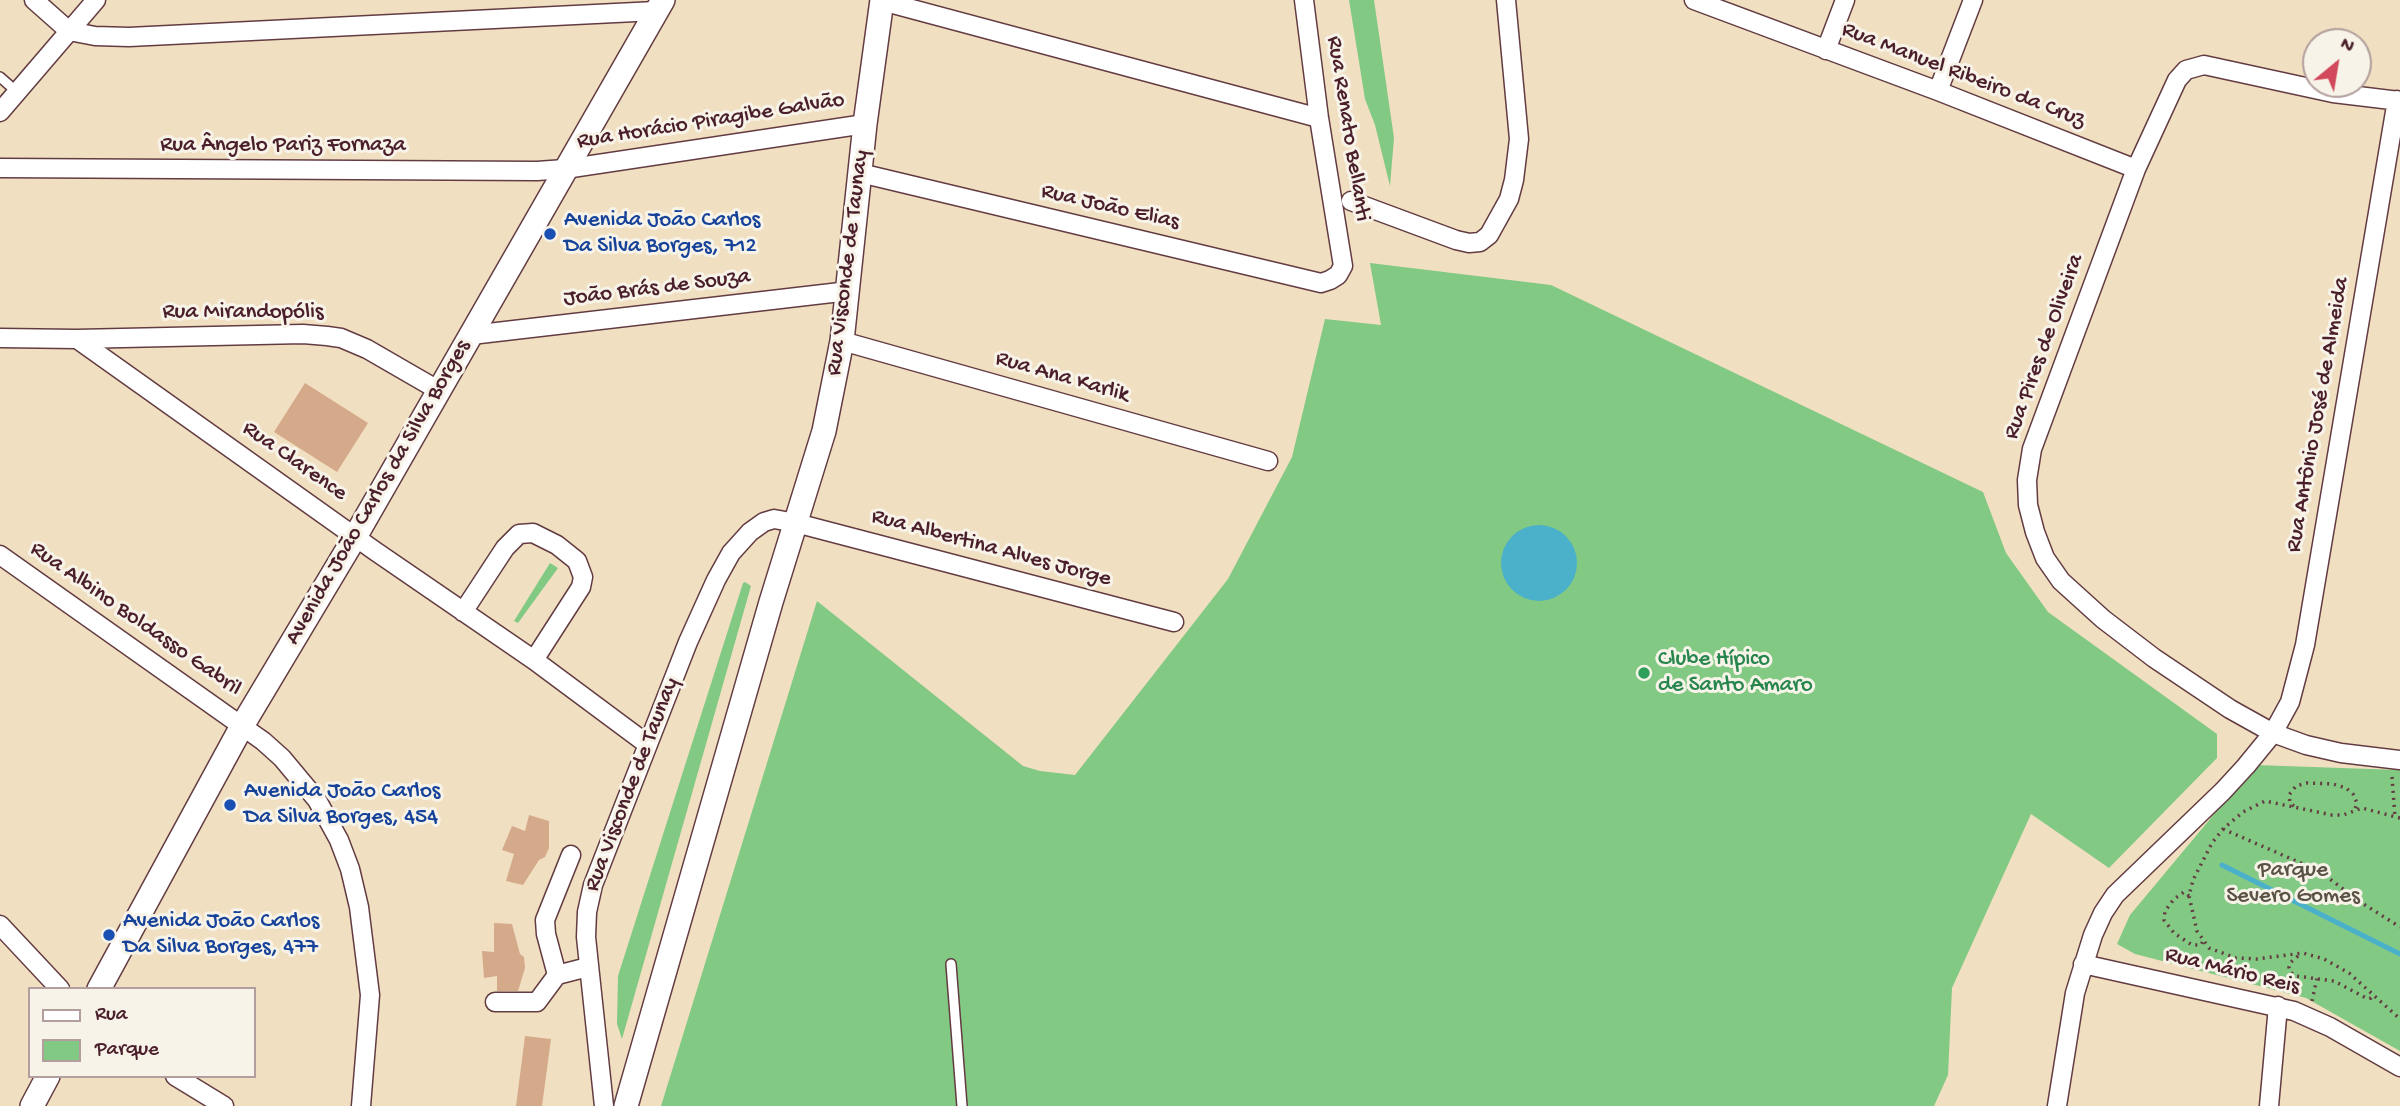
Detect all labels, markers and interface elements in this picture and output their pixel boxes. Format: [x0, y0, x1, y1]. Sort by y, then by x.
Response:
street label: Rua Manuel Ribeiro da Cruz [1837, 17, 2089, 135]
north arrow [2302, 28, 2372, 98]
text: N [2336, 33, 2358, 59]
street label: Rua Renato Bellanti [1319, 34, 1375, 224]
street label: Rua Horácio Piragibe Galvão [575, 87, 847, 157]
street label: Rua Ângelo Pariz Fornaza [160, 132, 406, 160]
street label: Rua Visconde de Taunay [821, 149, 877, 377]
street label: Rua João Elias [1038, 179, 1182, 237]
place label: Avenida João Carlos Da Silva Borges, 712 [564, 207, 760, 261]
marker: Avenida João Carlos Da Silva Borges, 712 [542, 226, 558, 242]
street label: Rua Pires de Oliveira [1999, 251, 2091, 443]
street label: João Brás de Souza [562, 264, 752, 314]
street label: Rua Antônio José de Almeida [2281, 275, 2357, 555]
street label: Rua Mirandopólis [162, 299, 324, 327]
street label: Avenida João Carlos da Silva Borges [280, 336, 478, 650]
street label: Rua Ana Karlik [992, 346, 1132, 410]
street label: Rua Clarence [236, 416, 352, 508]
street label: Rua Albertina Alves Jorge [868, 504, 1114, 594]
street label: Rua Albino Boldasso Gabril [24, 536, 246, 704]
place label: Clube Hípico de Santo Amaro [1658, 646, 1813, 700]
marker: Clube Hípico de Santo Amaro [1636, 665, 1652, 681]
street label: Rua Visconde de Taunay [579, 674, 687, 896]
place label: Avenida João Carlos Da Silva Borges, 454 [244, 778, 440, 832]
marker: Avenida João Carlos Da Silva Borges, 454 [222, 797, 238, 813]
park label: Parque Severo Gomes [2226, 857, 2360, 911]
place label: Avenida João Carlos Da Silva Borges, 477 [123, 908, 319, 962]
marker: Avenida João Carlos Da Silva Borges, 477 [101, 927, 117, 943]
street label: Rua Mário Reis [2162, 942, 2302, 1002]
legend [28, 987, 256, 1078]
text: Rua [95, 1003, 128, 1028]
text: Parque [95, 1038, 159, 1063]

